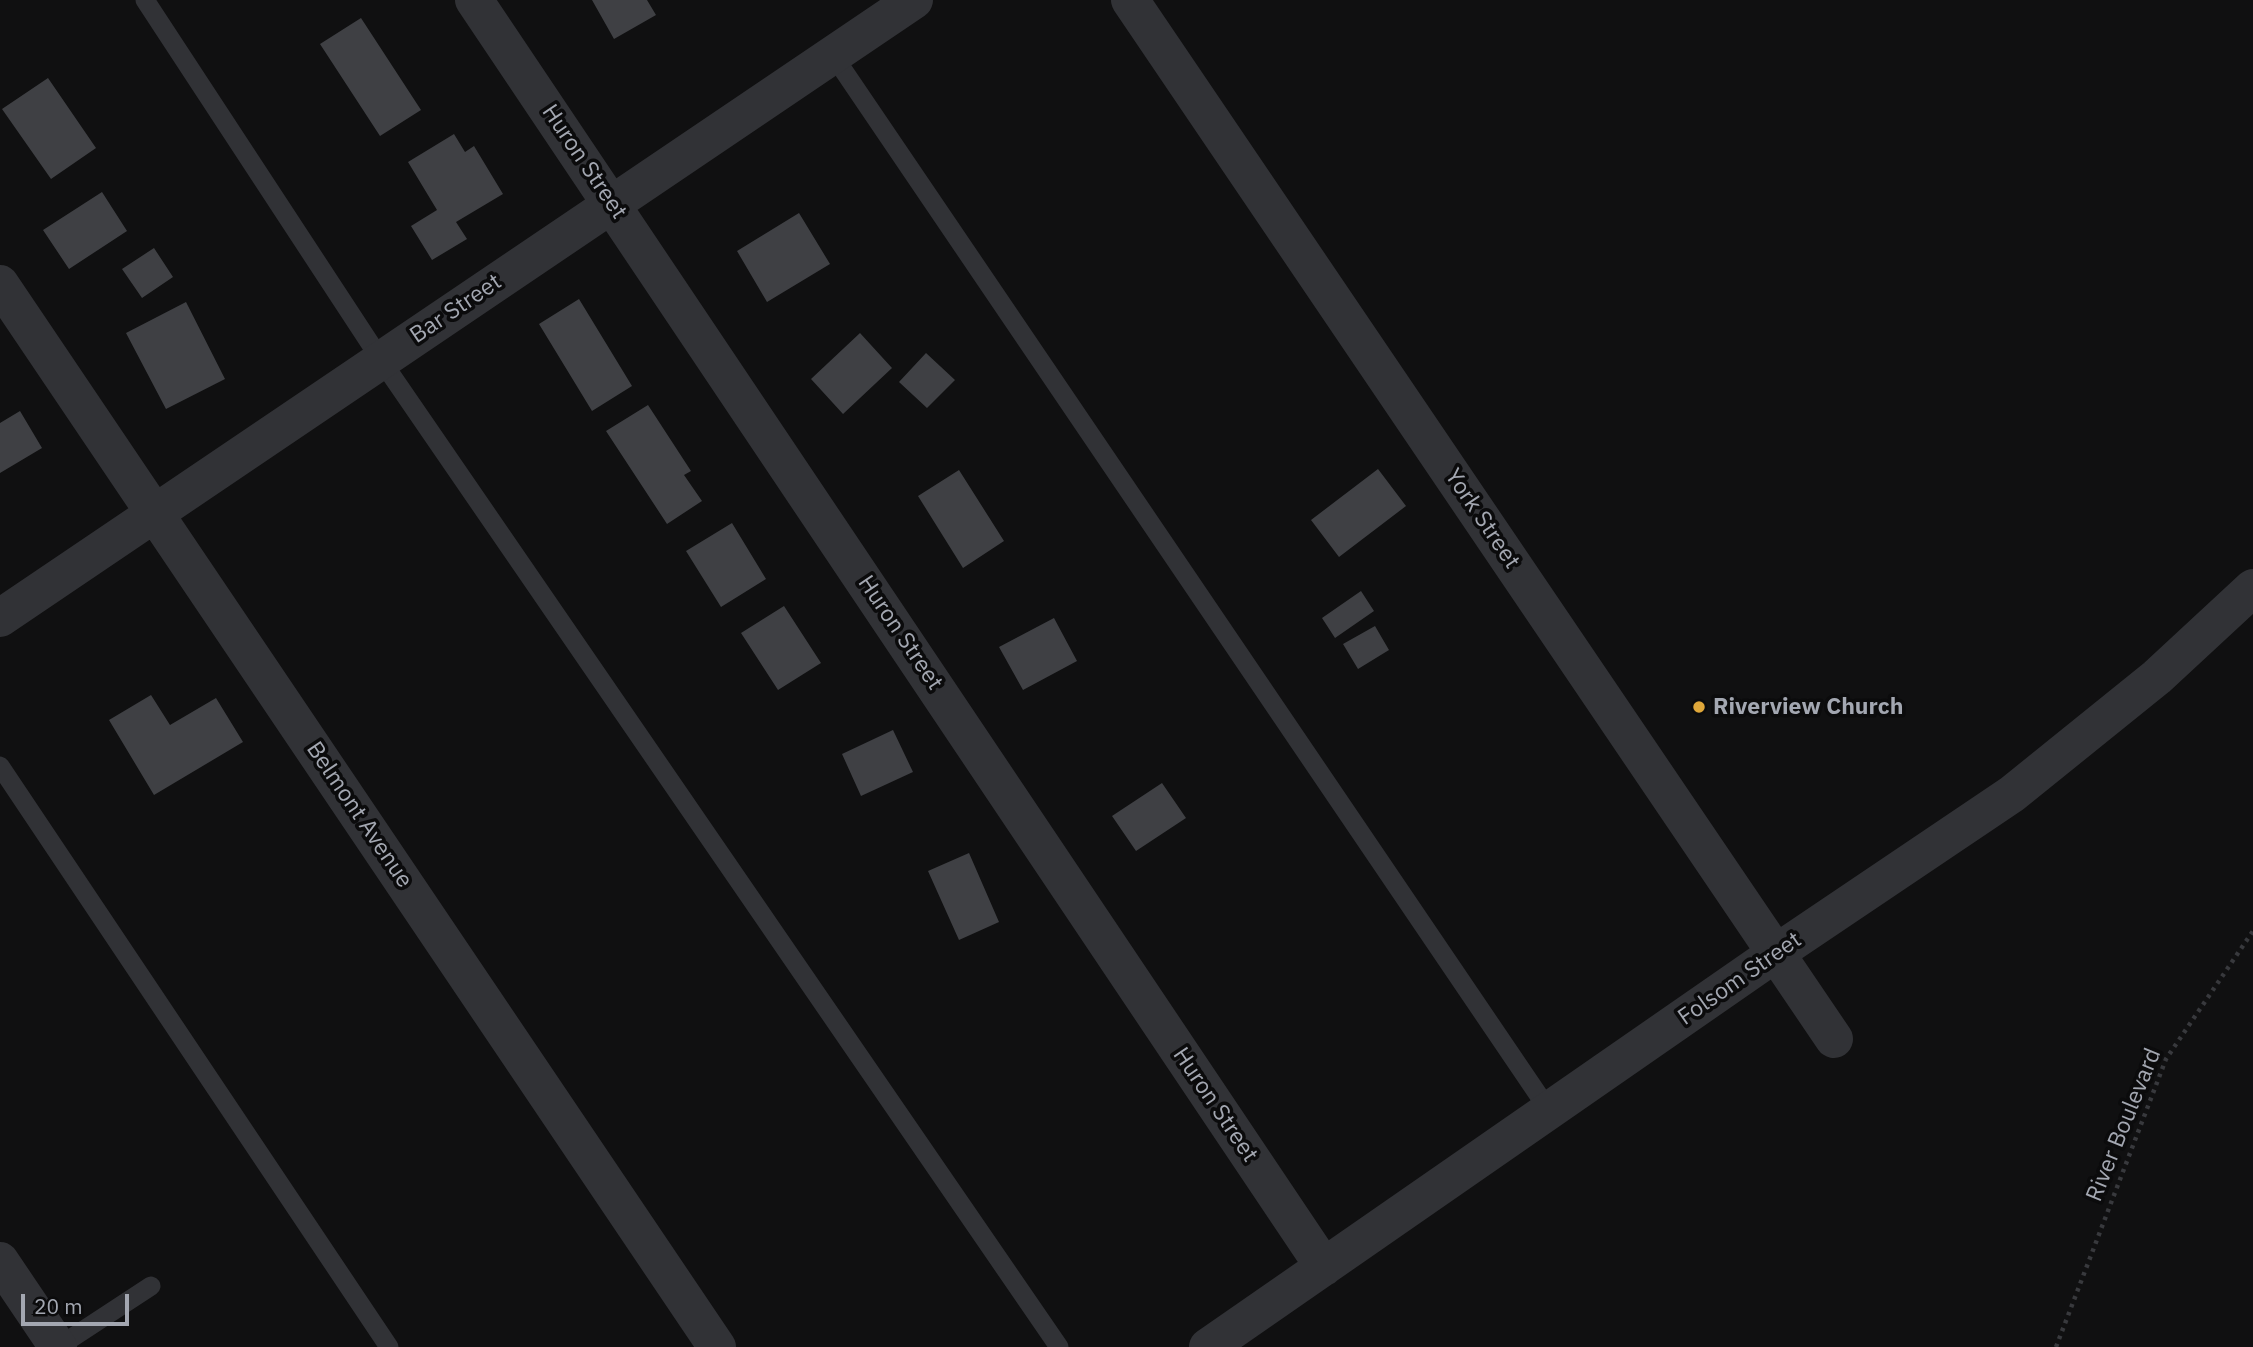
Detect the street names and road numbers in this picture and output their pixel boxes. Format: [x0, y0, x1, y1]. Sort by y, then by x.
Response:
street label: Huron Street [536, 100, 632, 224]
street label: Bar Street [405, 268, 507, 350]
street label: York Street [1439, 464, 1525, 574]
street label: Huron Street [852, 571, 948, 695]
street label: Belmont Avenue [300, 737, 418, 893]
street label: Folsom Street [1673, 926, 1807, 1032]
street label: Huron Street [1167, 1043, 1263, 1167]
street label: River Boulevard [2081, 1044, 2167, 1206]

